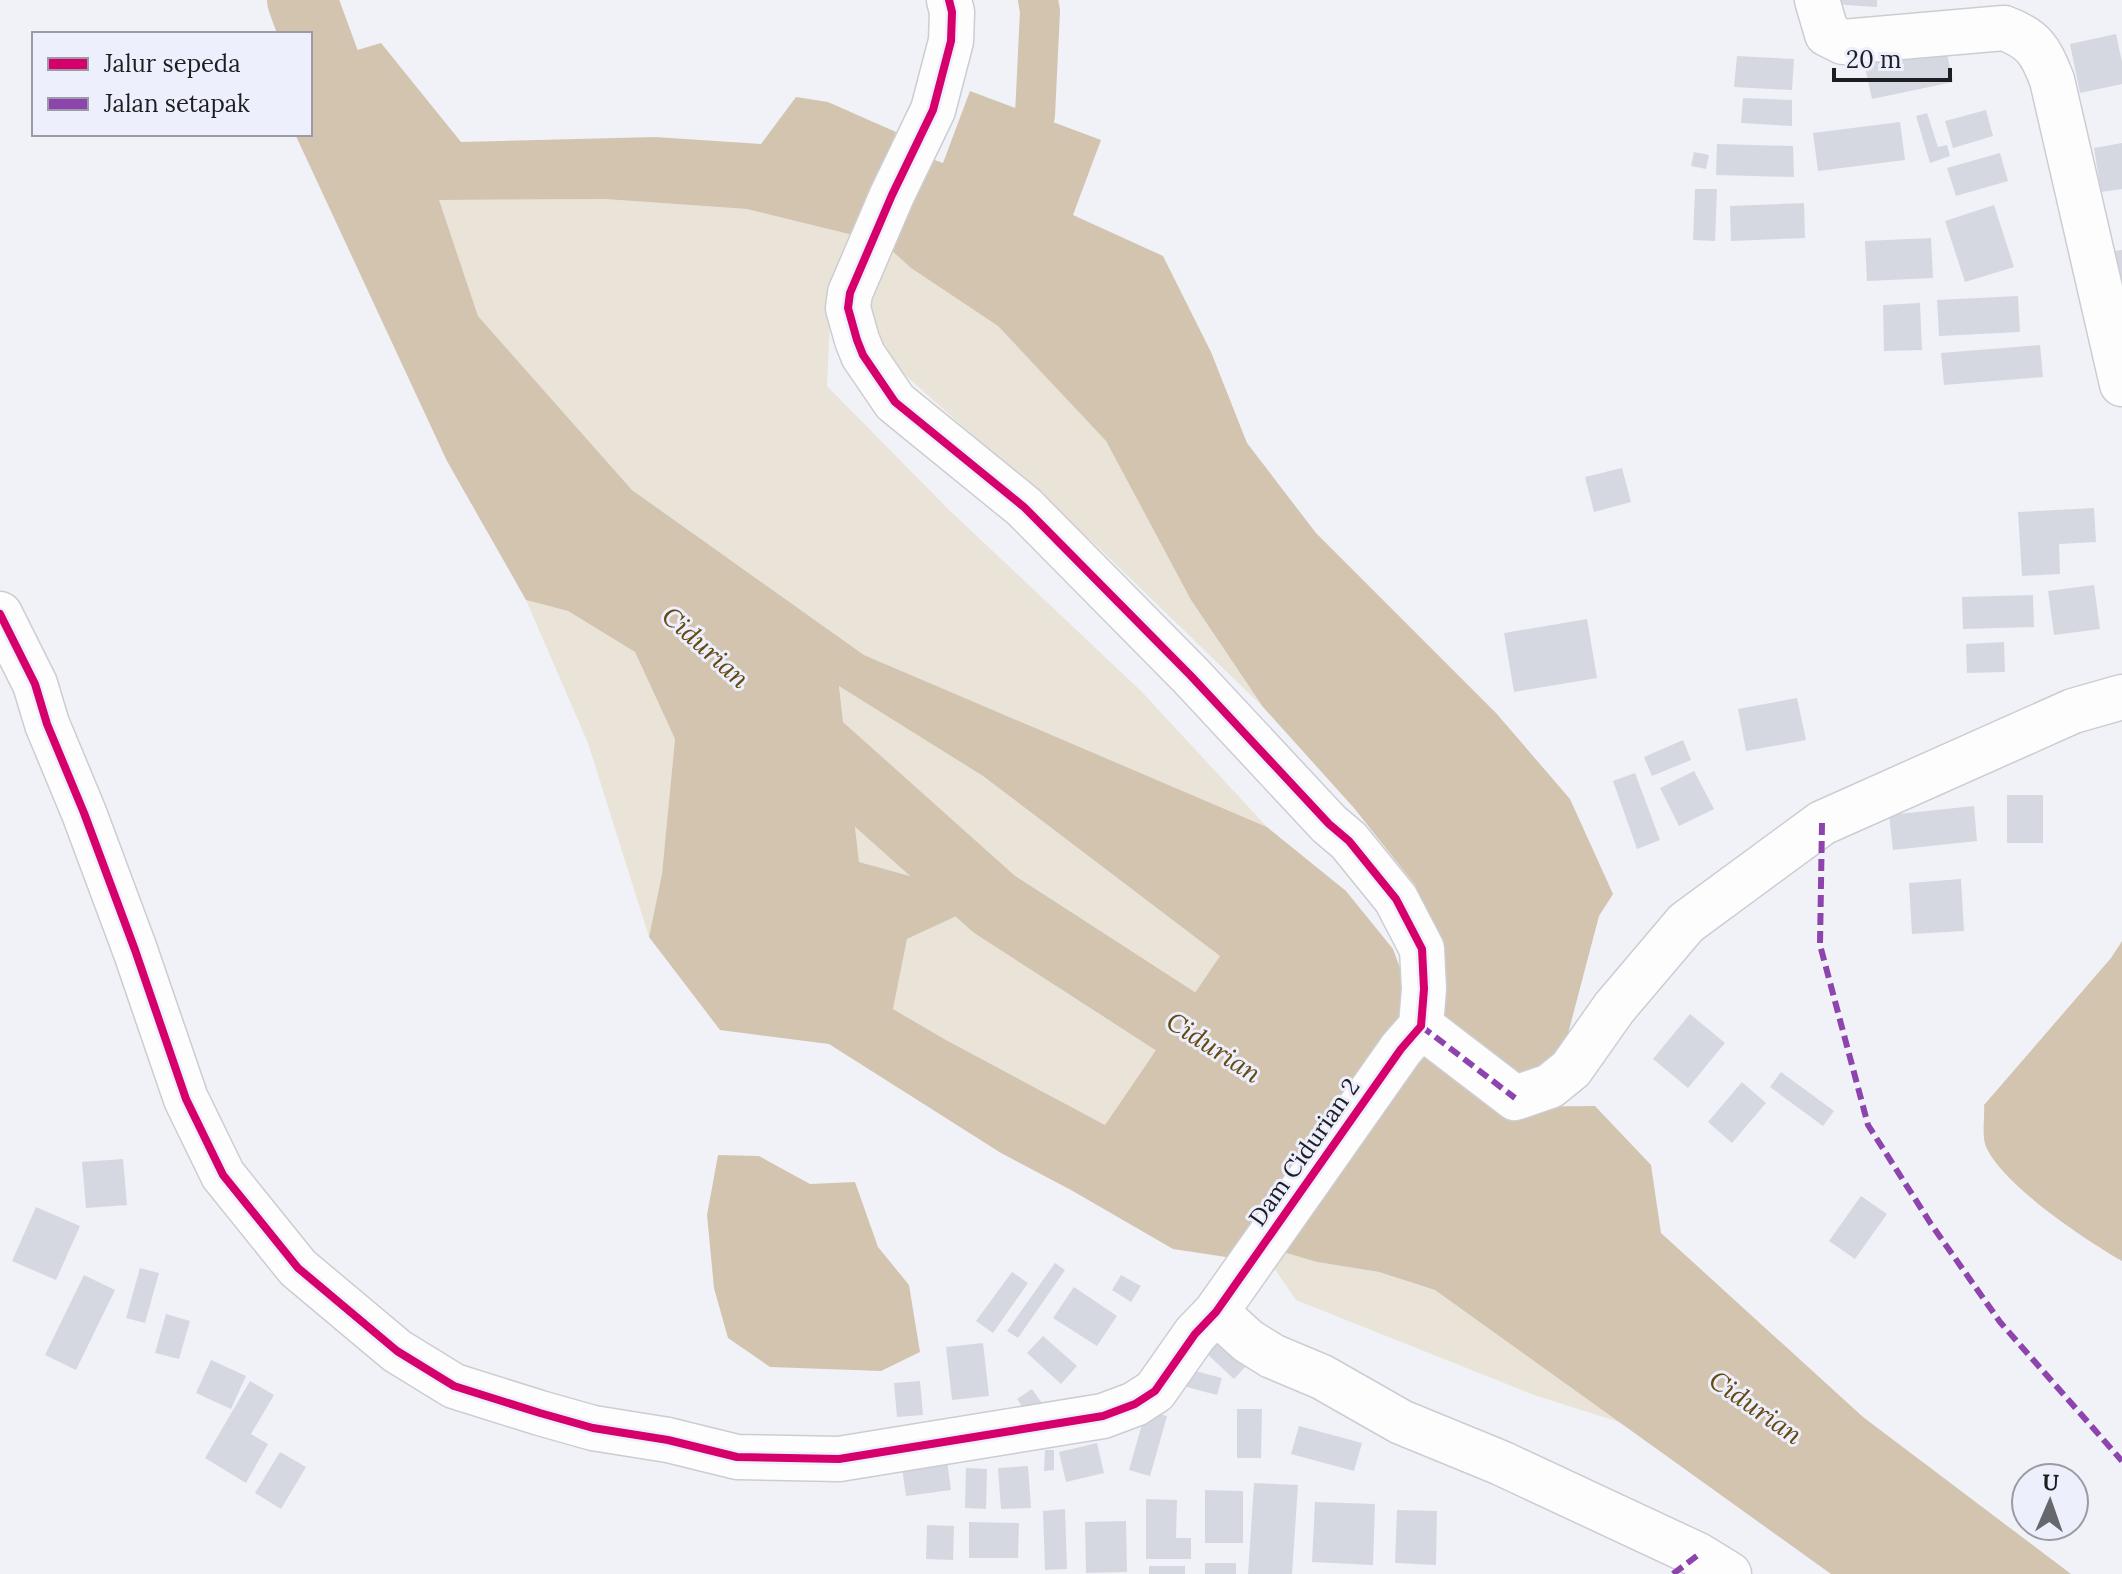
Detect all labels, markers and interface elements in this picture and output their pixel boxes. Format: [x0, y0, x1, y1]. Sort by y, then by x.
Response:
legend [32, 32, 312, 136]
scale bar [1834, 32, 1950, 82]
text: 20 m [1846, 44, 1902, 75]
text: Jalur sepeda [103, 48, 241, 79]
text: Jalan setapak [103, 88, 250, 119]
water label: Cidurian [655, 599, 757, 695]
water label: Cidurian [1160, 1004, 1268, 1090]
street label: Dam Cidurian 2 [1242, 1072, 1366, 1232]
water label: Cidurian [1703, 1363, 1809, 1451]
north arrow [2010, 1462, 2090, 1542]
text: U [2042, 1468, 2060, 1496]

